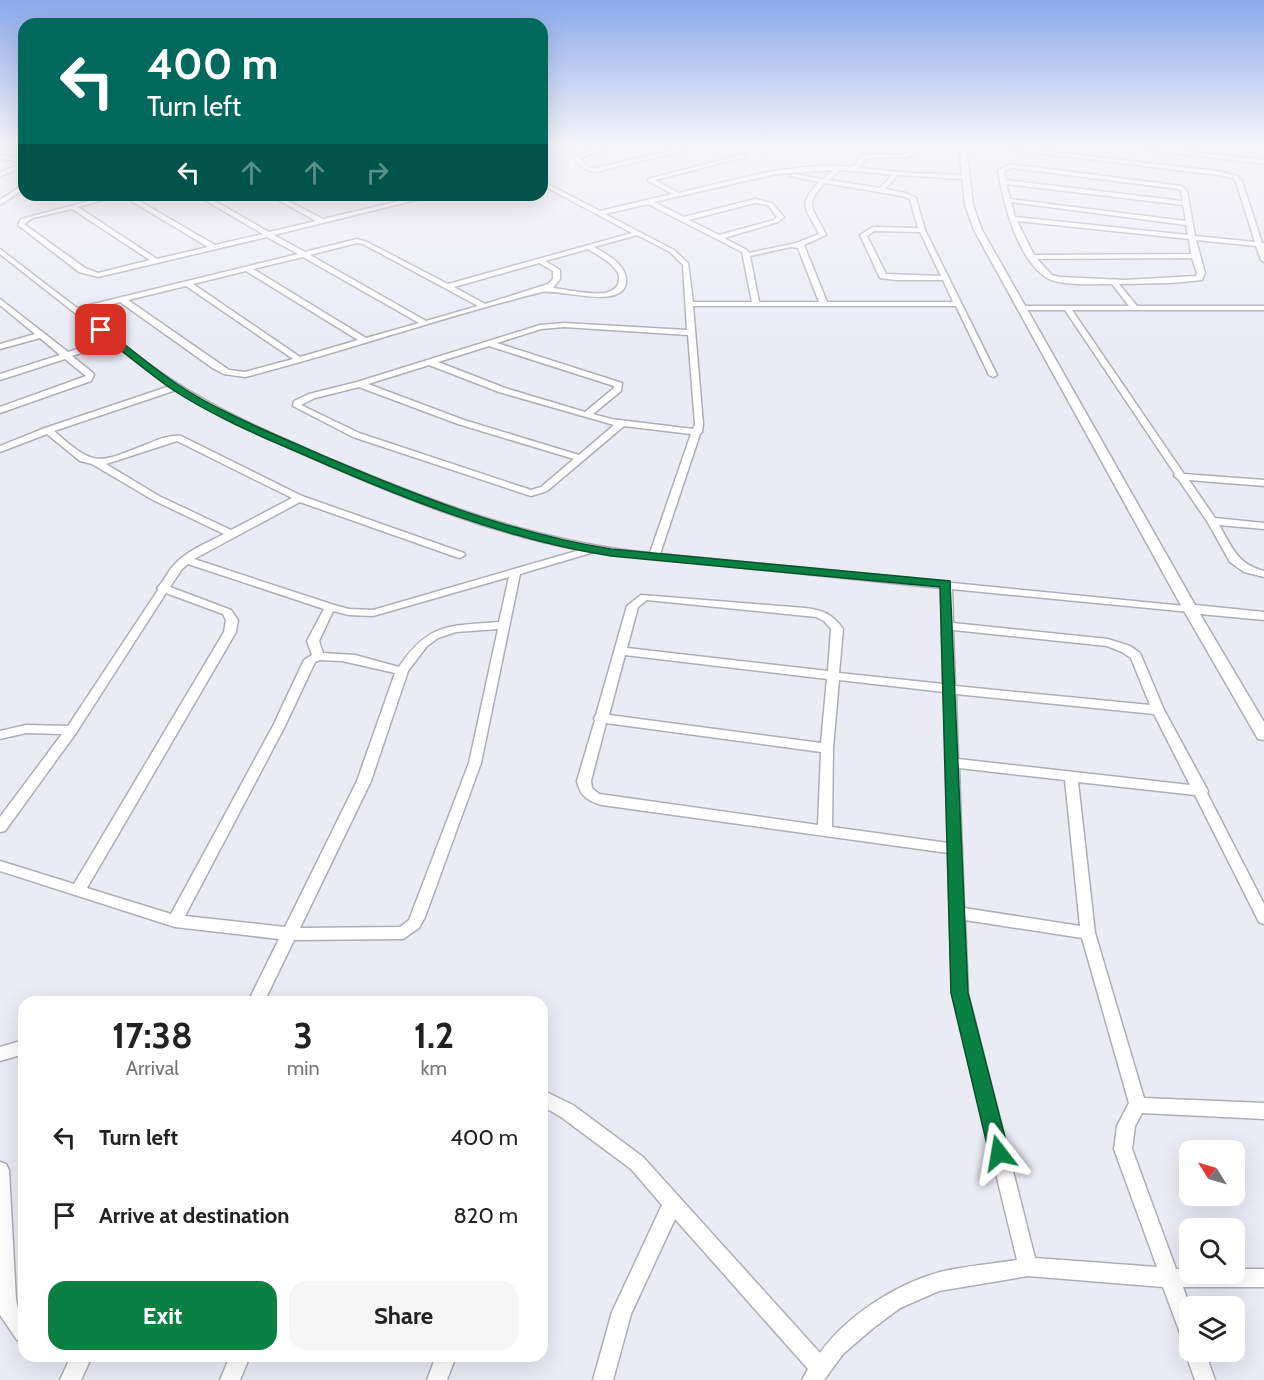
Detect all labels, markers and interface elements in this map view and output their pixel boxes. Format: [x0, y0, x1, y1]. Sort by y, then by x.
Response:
text: 400 m [147, 38, 278, 90]
icon: left [48, 42, 126, 120]
text: Turn left [147, 90, 241, 123]
icon: left [172, 156, 205, 189]
icon: ahead [235, 156, 268, 189]
icon: ahead [298, 156, 331, 189]
icon: right [361, 156, 394, 189]
pin [75, 304, 126, 355]
icon: arrive [84, 313, 117, 346]
text: 17:38 [112, 1013, 193, 1057]
text: 3 [294, 1013, 313, 1057]
text: 1.2 [414, 1013, 454, 1057]
text: Arrival [126, 1056, 179, 1080]
text: min [287, 1056, 320, 1080]
text: km [421, 1056, 447, 1080]
icon: left [48, 1121, 81, 1154]
position arrow [967, 1121, 1031, 1185]
text: Turn left [99, 1124, 178, 1151]
text: 400 m [450, 1124, 518, 1151]
north arrow [1179, 1140, 1245, 1206]
map controls [1179, 1140, 1245, 1362]
icon: arrive [48, 1199, 81, 1232]
text: Arrive at destination [99, 1202, 289, 1229]
text: 820 m [454, 1202, 518, 1229]
button: search [1179, 1218, 1245, 1284]
button: Exit [48, 1281, 277, 1350]
button: Share [289, 1281, 518, 1350]
button: layers [1179, 1296, 1245, 1362]

